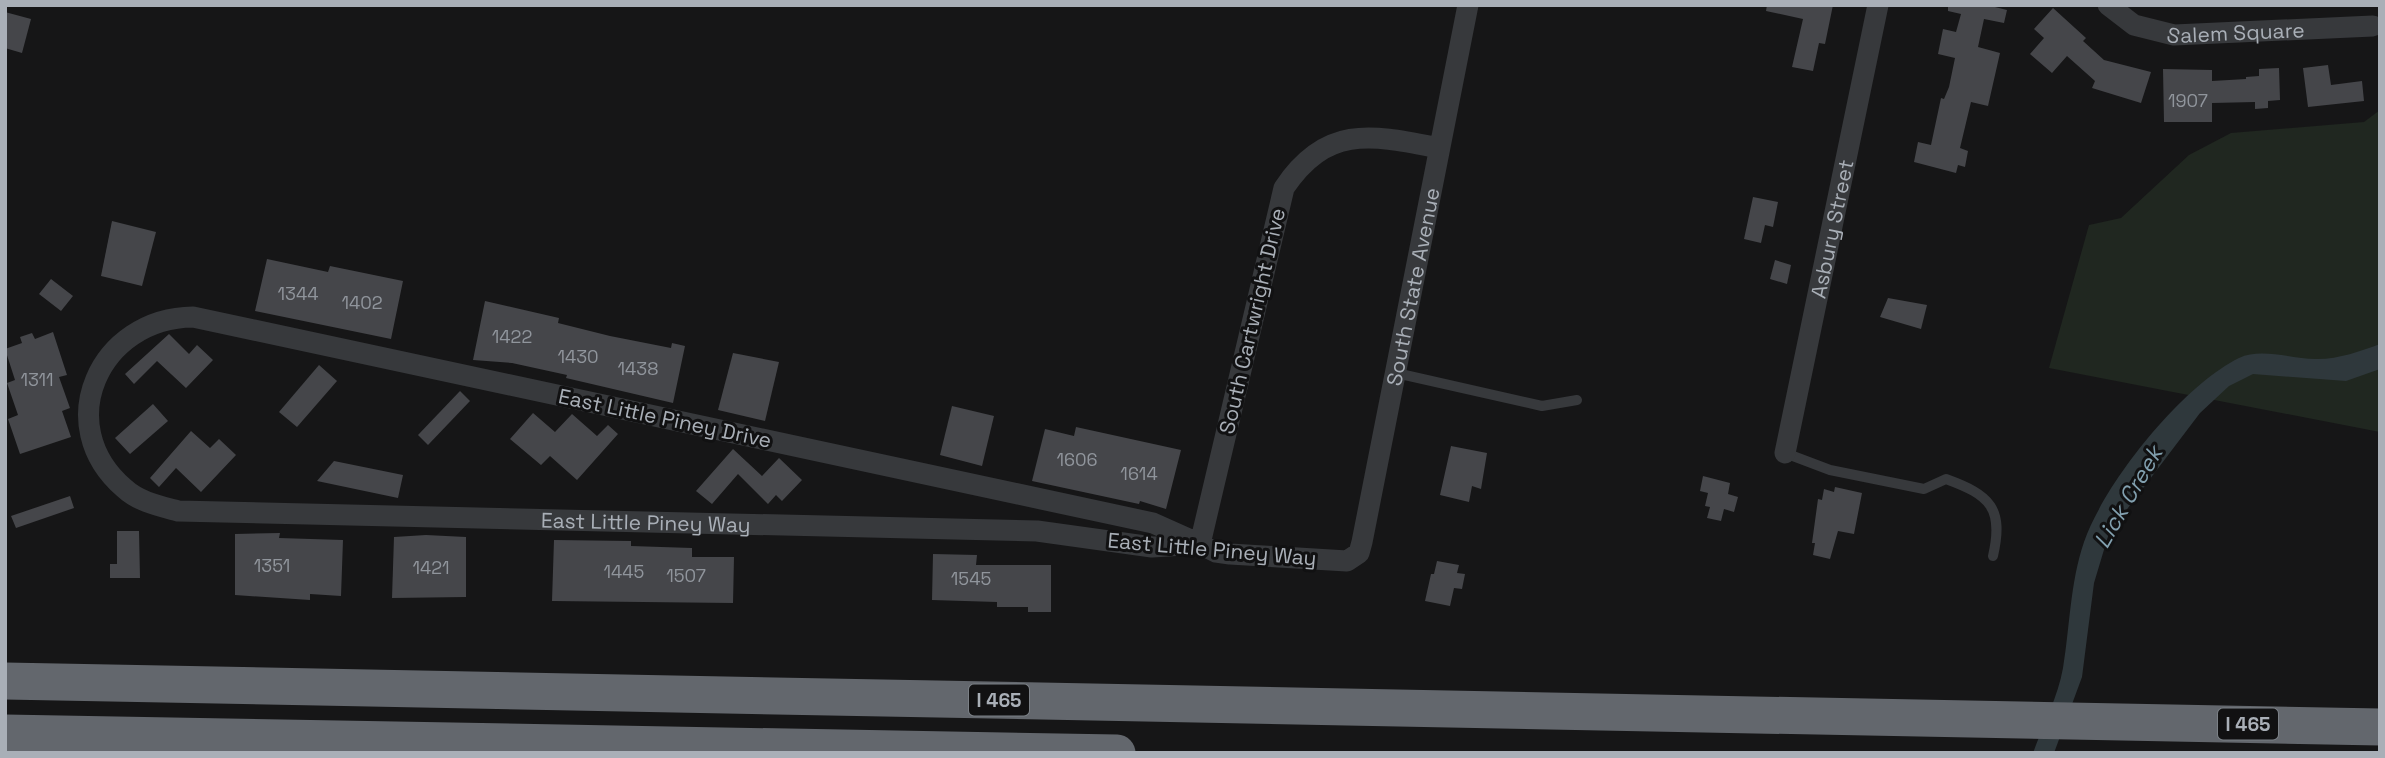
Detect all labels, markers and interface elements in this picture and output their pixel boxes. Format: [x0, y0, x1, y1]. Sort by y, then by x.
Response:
street label: Salem Square [2164, 16, 2305, 50]
house number: 1907 [2168, 89, 2208, 112]
street label: Asbury Street [1804, 157, 1859, 301]
street label: South State Avenue [1380, 185, 1445, 388]
street label: South Cartwright Drive [1213, 205, 1291, 437]
house number: 1344 [278, 282, 318, 305]
house number: 1402 [341, 291, 383, 314]
house number: 1422 [492, 325, 532, 348]
house number: 1430 [557, 345, 599, 368]
house number: 1438 [618, 357, 658, 380]
house number: 1311 [20, 368, 54, 391]
street label: East Little Piney Drive [556, 382, 774, 454]
water label: Lick Creek [2087, 438, 2171, 553]
house number: 1606 [1056, 448, 1098, 471]
house number: 1614 [1120, 462, 1158, 485]
street label: East Little Piney Way [541, 506, 751, 538]
street label: East Little Piney Way [1106, 526, 1318, 572]
house number: 1351 [254, 554, 290, 577]
house number: 1421 [412, 556, 450, 579]
house number: 1445 [604, 560, 644, 583]
house number: 1507 [666, 564, 706, 587]
house number: 1545 [951, 567, 991, 590]
road number: I 465 [969, 684, 1029, 716]
road number: I 465 [2218, 708, 2278, 740]

